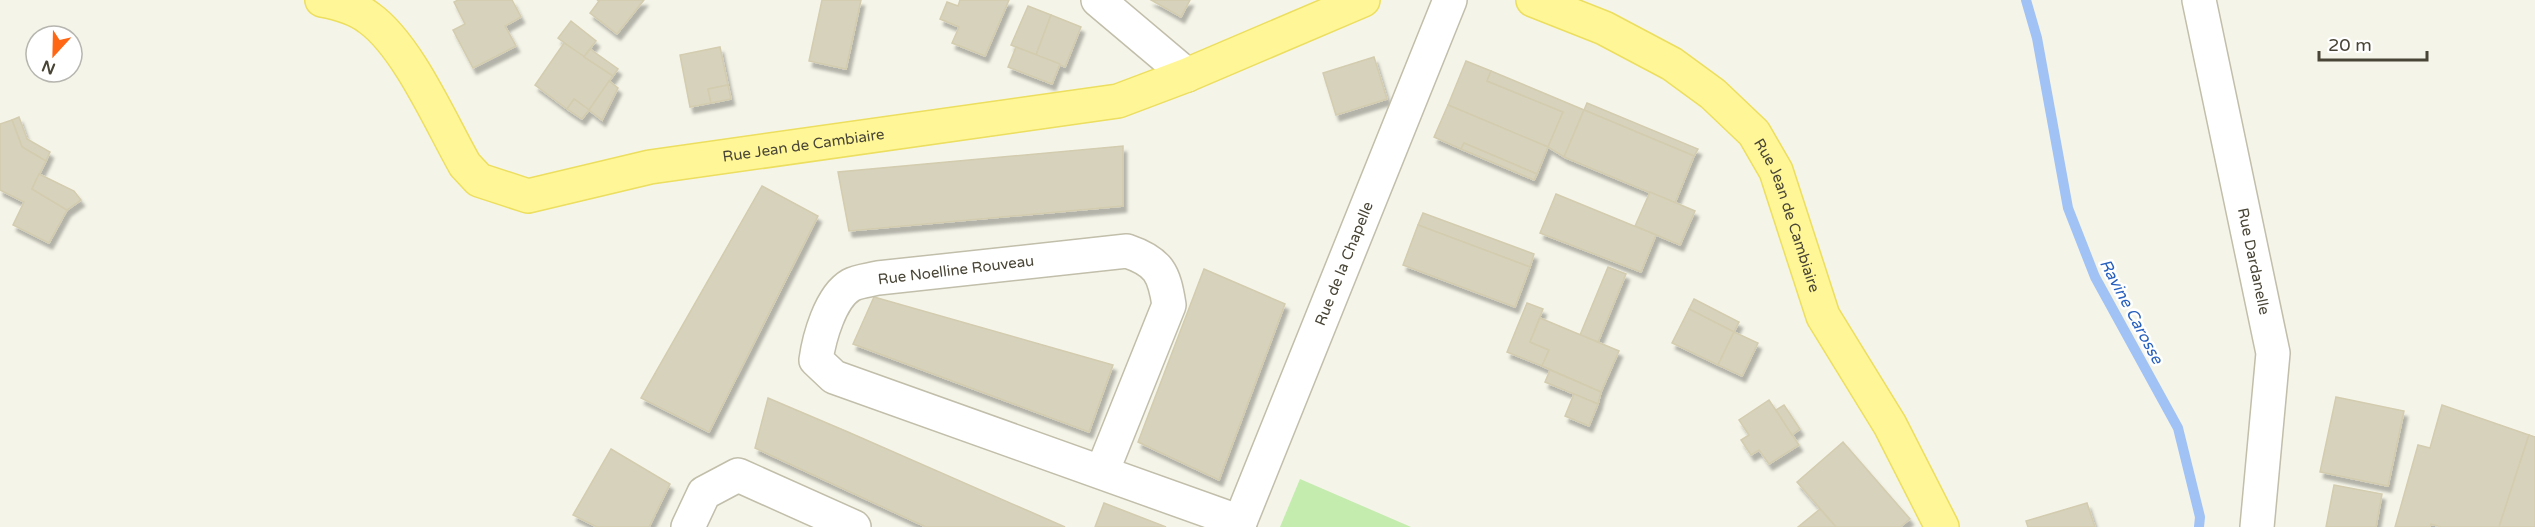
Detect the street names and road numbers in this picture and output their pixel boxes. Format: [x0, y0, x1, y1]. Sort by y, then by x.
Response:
street label: Rue Jean de Cambiaire [721, 125, 885, 166]
street label: Rue Jean de Cambiaire [1750, 135, 1824, 295]
street label: Rue de la Chapelle [1311, 199, 1377, 328]
street label: Rue Dardanelle [2234, 206, 2274, 316]
street label: Rue Noelline Rouveau [877, 251, 1035, 289]

